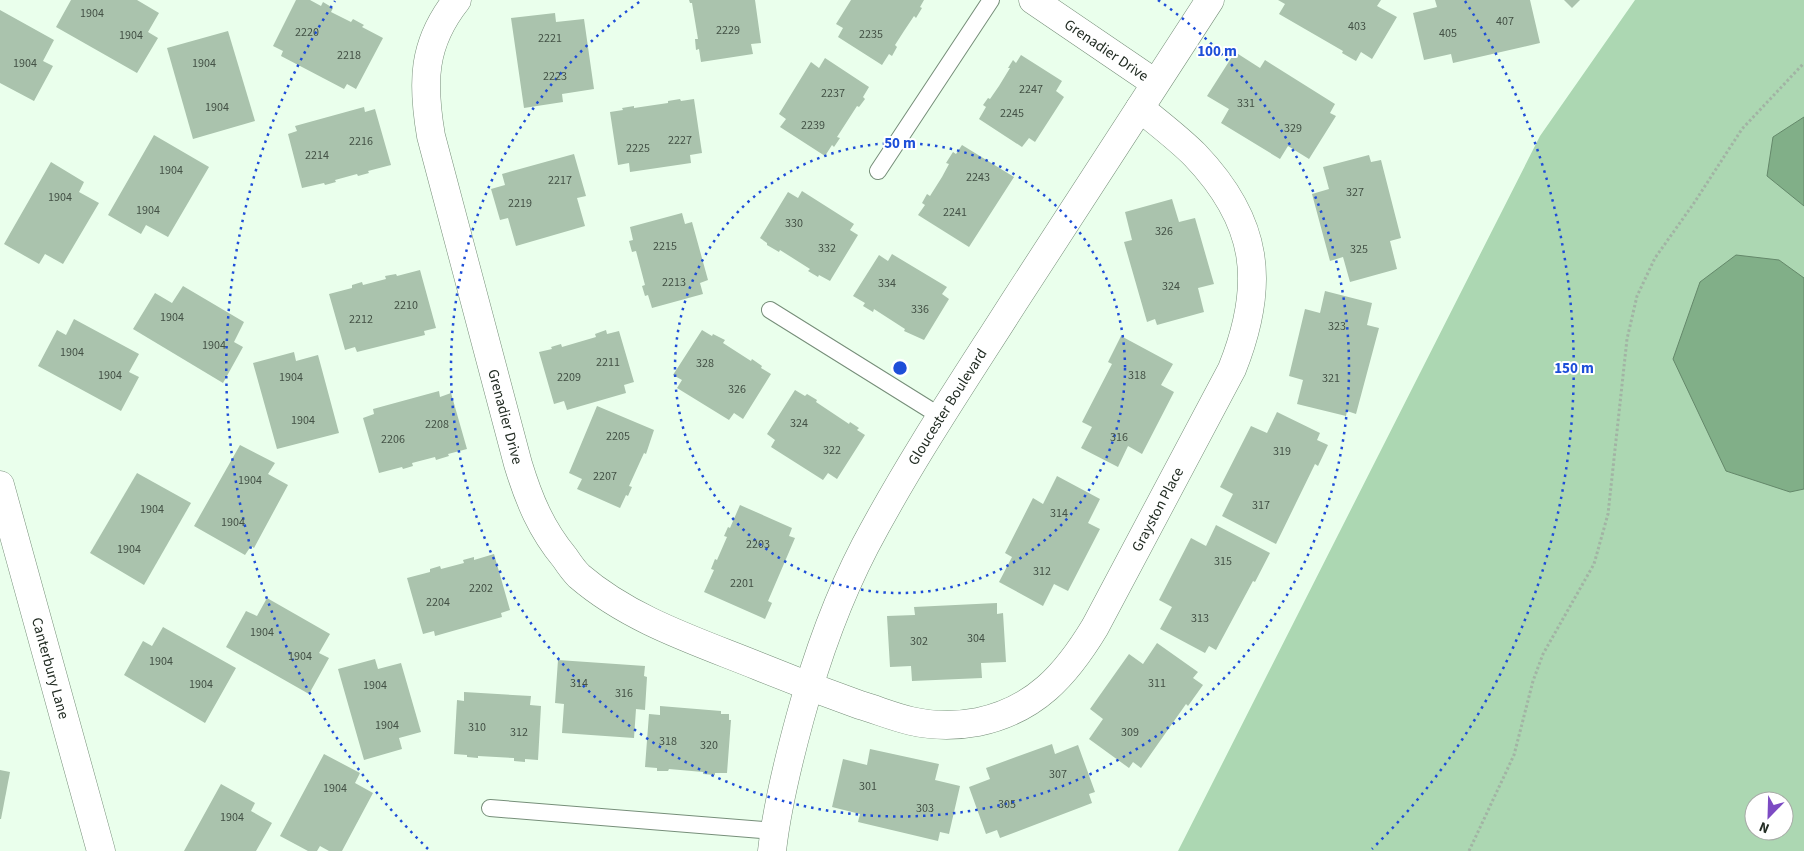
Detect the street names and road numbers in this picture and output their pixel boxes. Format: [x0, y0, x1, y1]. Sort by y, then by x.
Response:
street label: Grenadier Drive [1060, 14, 1153, 86]
street label: Gloucester Boulevard [903, 344, 992, 469]
street label: Grenadier Drive [483, 367, 528, 467]
street label: Grayston Place [1126, 463, 1189, 555]
street label: Canterbury Lane [27, 615, 75, 721]

